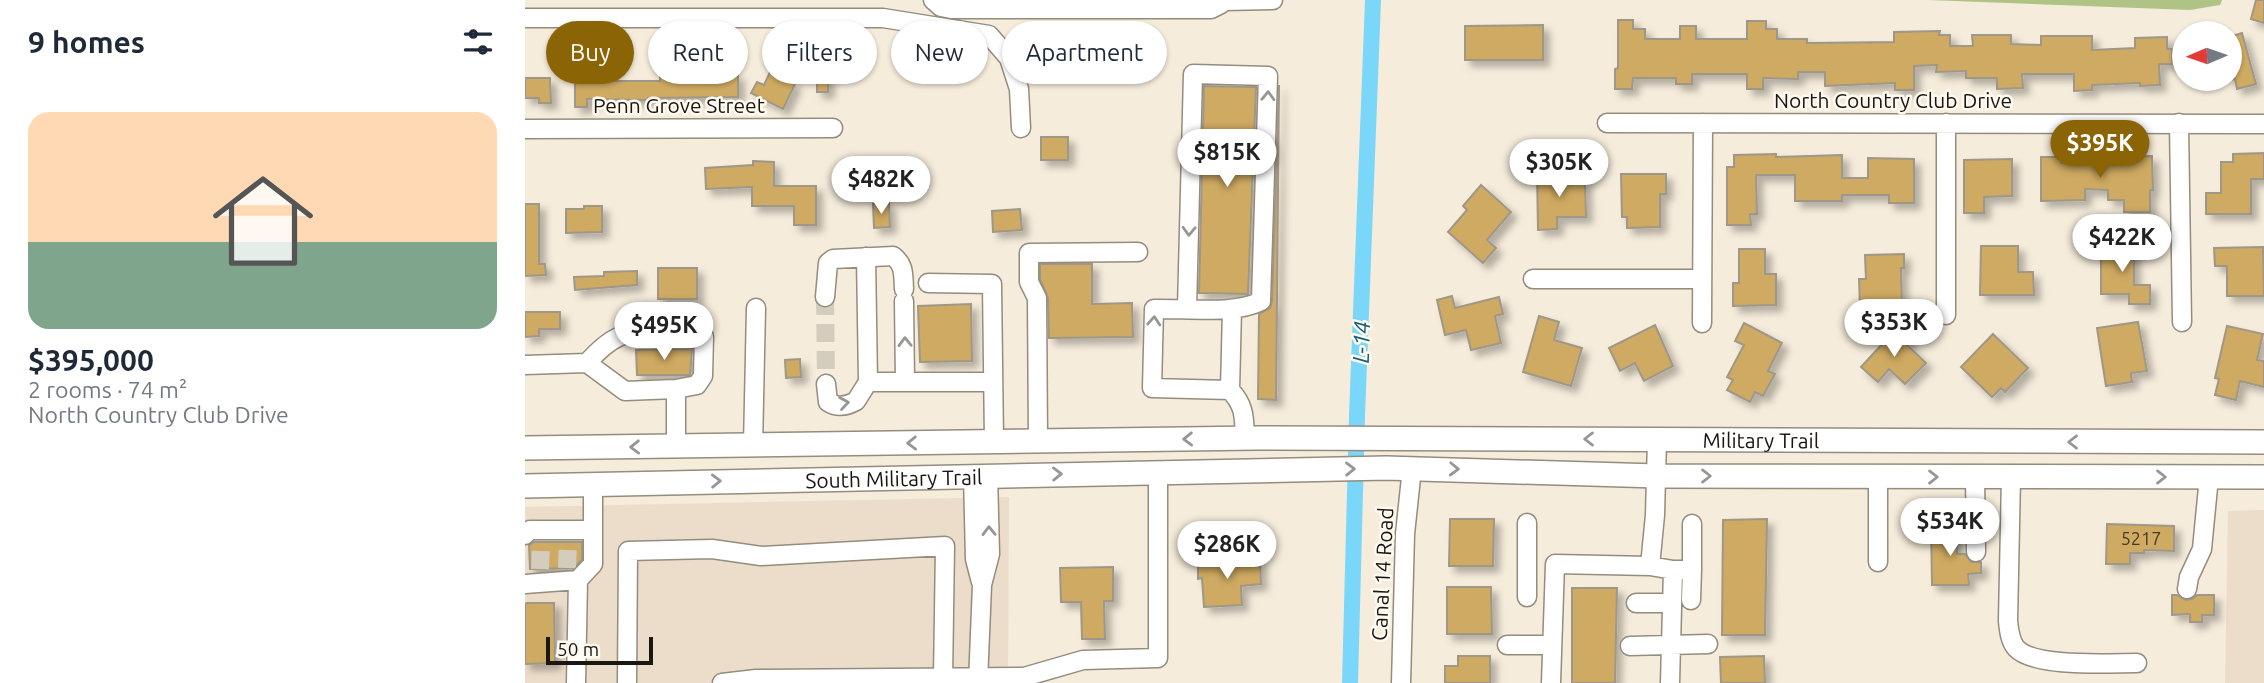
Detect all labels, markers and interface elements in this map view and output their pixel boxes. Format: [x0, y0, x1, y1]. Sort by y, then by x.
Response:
chip: Buy [546, 21, 634, 84]
chip: Rent [648, 21, 748, 84]
chip: Filters [762, 21, 877, 84]
chip: New [891, 21, 988, 84]
chip: Apartment [1002, 21, 1167, 84]
north arrow [2172, 21, 2242, 91]
map controls [2172, 21, 2242, 91]
icon: filters [459, 23, 497, 61]
text: 9 homes [28, 25, 145, 59]
street label: North Country Club Drive [1774, 88, 2012, 112]
one-way arrow [1260, 90, 1275, 101]
street label: Penn Grove Street [593, 93, 765, 117]
pin: $395K [2051, 120, 2149, 180]
pin: $815K [1178, 130, 1276, 189]
text: $395K [2066, 130, 2134, 155]
text: $815K [1193, 139, 1261, 164]
pin: $305K [1510, 140, 1608, 199]
text: $305K [1525, 149, 1593, 174]
pin: $482K [832, 156, 930, 216]
icon: home [200, 158, 326, 284]
text: $482K [847, 166, 915, 191]
pin: $422K [2073, 215, 2171, 274]
text: $422K [2088, 224, 2156, 249]
one-way arrow [1181, 227, 1197, 237]
pin: $353K [1845, 300, 1943, 359]
pin: $495K [615, 302, 713, 362]
text: $353K [1860, 309, 1928, 334]
text: $495K [630, 312, 698, 337]
one-way arrow [1146, 315, 1161, 326]
water label: L-14 [1348, 320, 1374, 364]
one-way arrow [897, 336, 912, 347]
text: $395,000 [28, 343, 154, 377]
text: 2 rooms · 74 m² [28, 377, 187, 402]
one-way arrow [838, 396, 849, 411]
text: North Country Club Drive [28, 402, 289, 427]
street label: Military Trail [1703, 428, 1819, 452]
one-way arrow [1182, 431, 1193, 447]
one-way arrow [1583, 431, 1594, 447]
one-way arrow [2068, 434, 2078, 450]
one-way arrow [906, 436, 917, 451]
one-way arrow [629, 439, 640, 455]
one-way arrow [1345, 461, 1356, 476]
one-way arrow [1448, 462, 1459, 477]
street label: South Military Trail [805, 464, 983, 492]
one-way arrow [1052, 466, 1062, 482]
one-way arrow [1701, 468, 1711, 484]
one-way arrow [1928, 469, 1939, 485]
one-way arrow [2156, 469, 2166, 485]
one-way arrow [710, 474, 721, 489]
pin: $534K [1901, 498, 1999, 558]
street label: Canal 14 Road [1367, 507, 1397, 641]
text: $534K [1916, 508, 1984, 533]
pin: $286K [1178, 522, 1276, 581]
one-way arrow [982, 525, 997, 536]
house number: 5217 [2121, 528, 2161, 548]
text: $286K [1193, 531, 1261, 556]
scale bar [546, 634, 653, 666]
text: 50 m [557, 638, 599, 660]

